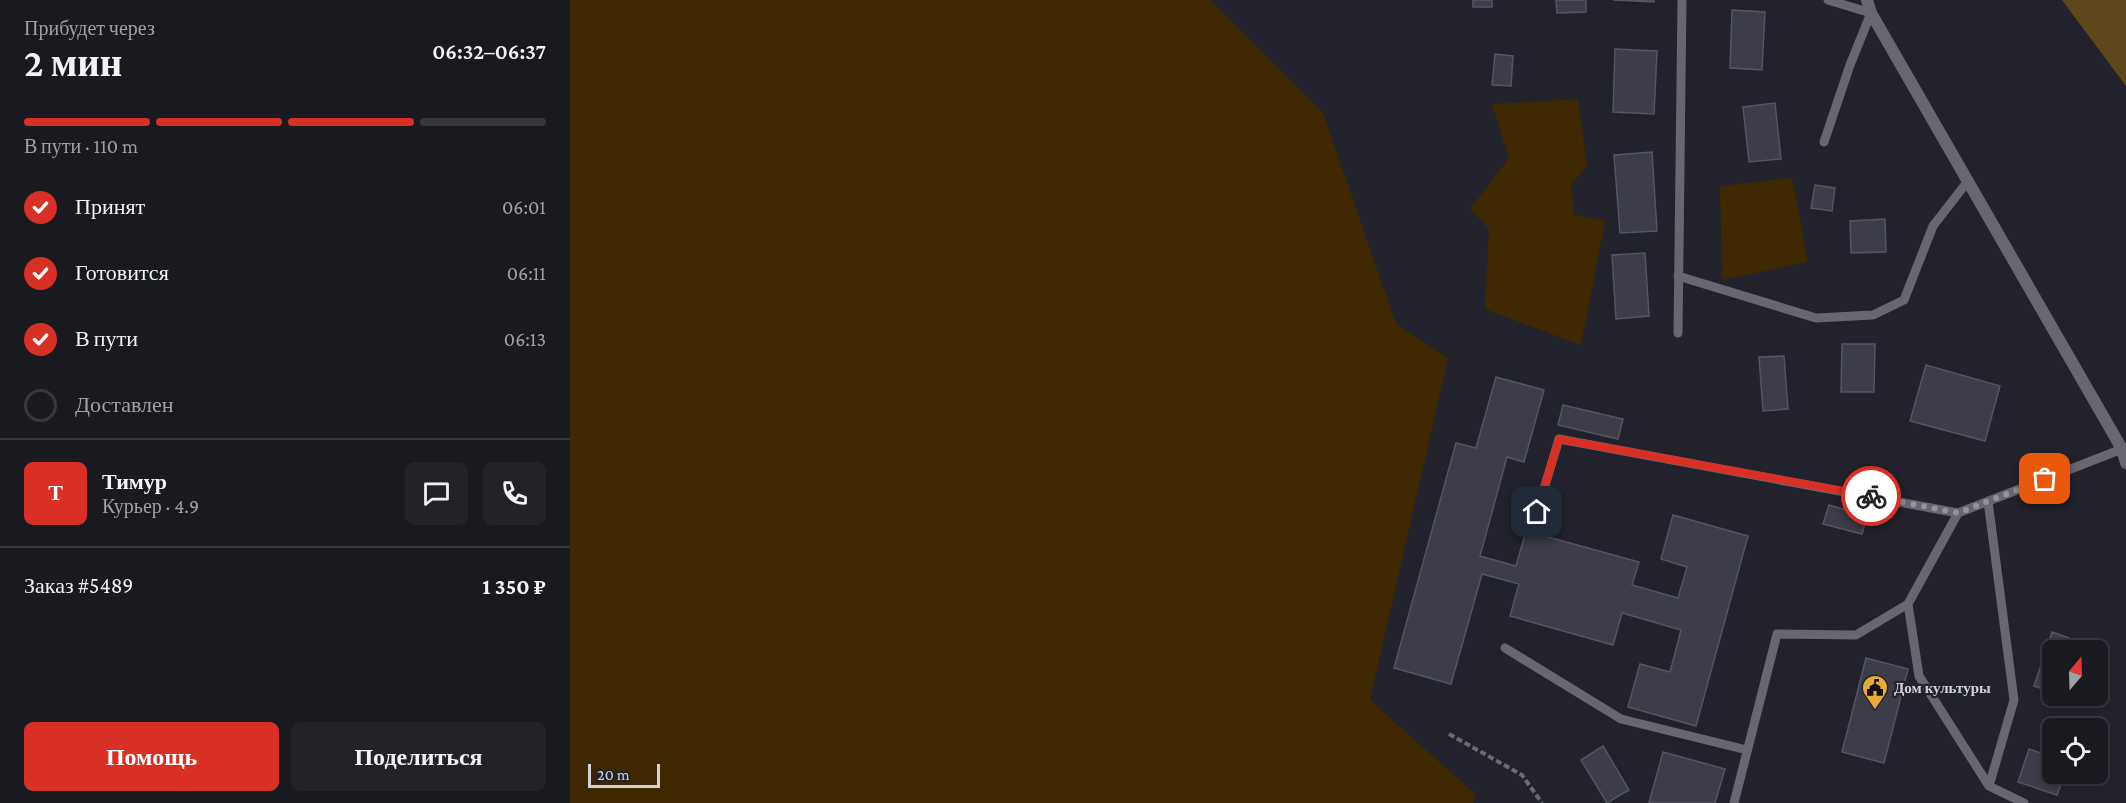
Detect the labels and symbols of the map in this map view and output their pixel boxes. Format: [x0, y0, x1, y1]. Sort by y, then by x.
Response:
pin [2019, 453, 2070, 504]
courier [1841, 466, 1901, 526]
pin [1511, 486, 1562, 537]
north arrow [2042, 640, 2108, 706]
public building icon: Дом культуры [1860, 673, 1890, 711]
place label: Дом культуры [1894, 680, 1991, 696]
scale bar [588, 761, 660, 788]

